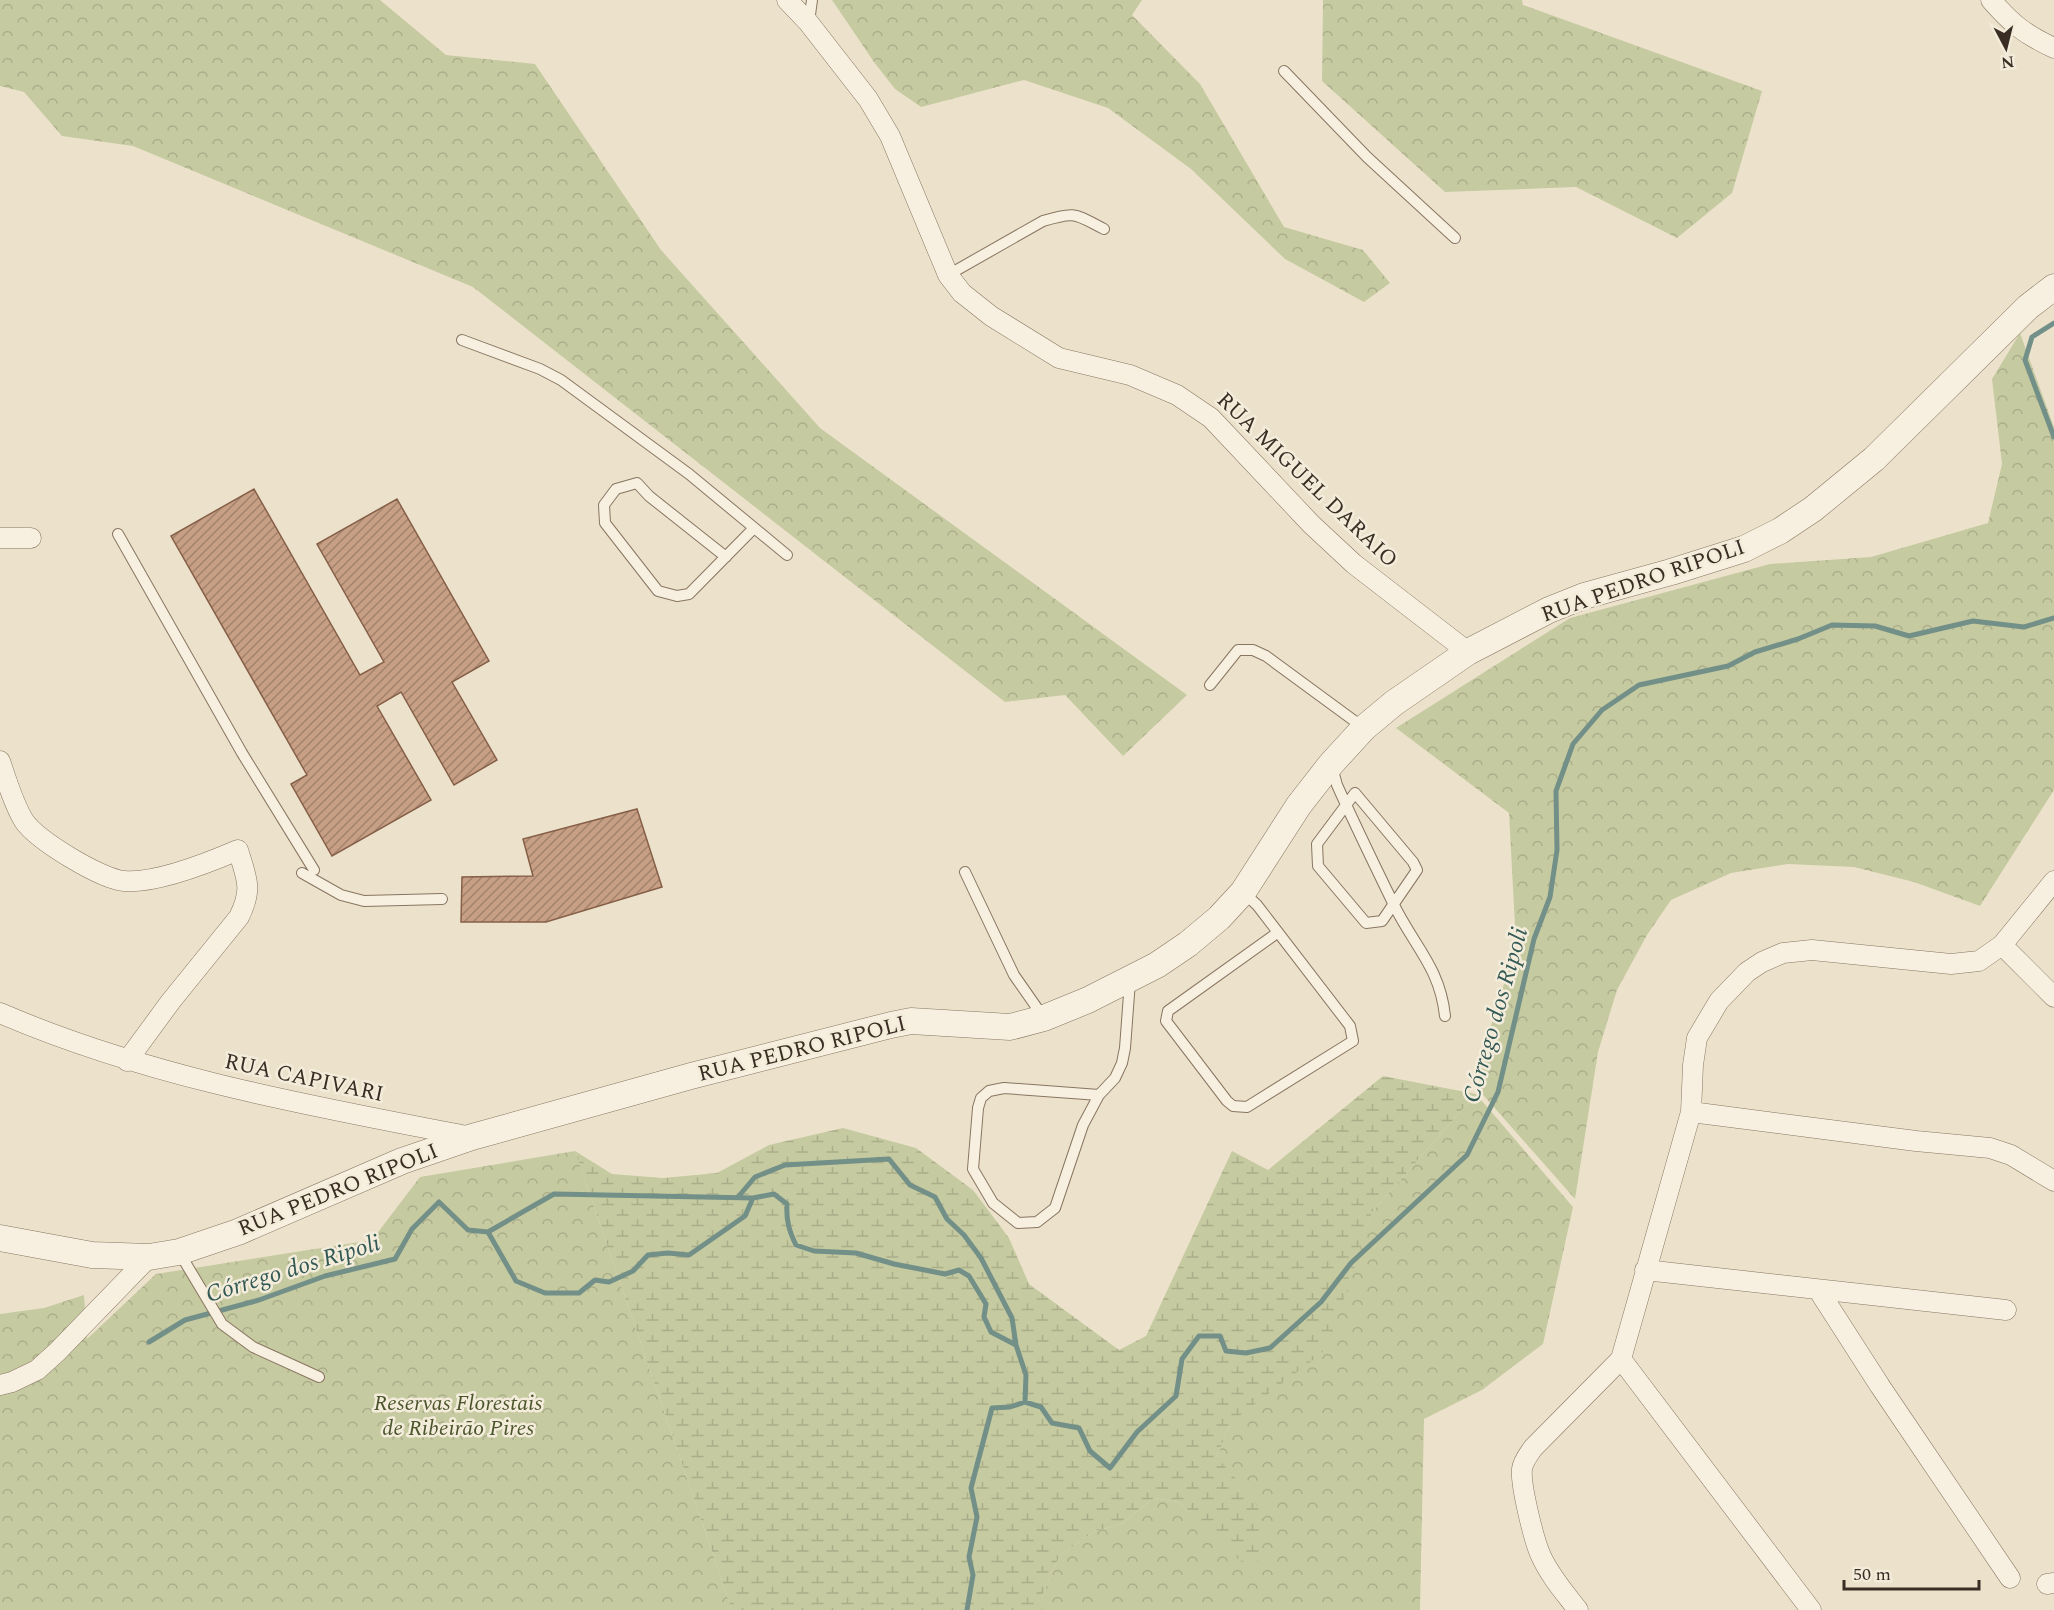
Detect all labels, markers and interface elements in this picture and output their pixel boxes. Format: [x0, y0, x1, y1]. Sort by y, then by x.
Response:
north arrow [1976, 18, 2036, 78]
text: N [2000, 49, 2016, 75]
street label: RUA MIGUEL DARAIO [1209, 384, 1405, 576]
street label: RUA PEDRO RIPOLI [1537, 531, 1749, 631]
water label: Córrego dos Ripoli [1454, 923, 1538, 1107]
street label: RUA PEDRO RIPOLI [694, 1007, 910, 1091]
street label: RUA CAPIVARI [221, 1045, 387, 1111]
street label: RUA PEDRO RIPOLI [233, 1135, 443, 1245]
water label: Córrego dos Ripoli [201, 1225, 385, 1313]
park label: Reservas Florestais de Ribeirão Pires [374, 1387, 542, 1445]
scale bar [1844, 1553, 1979, 1591]
text: 50 m [1853, 1561, 1891, 1588]

